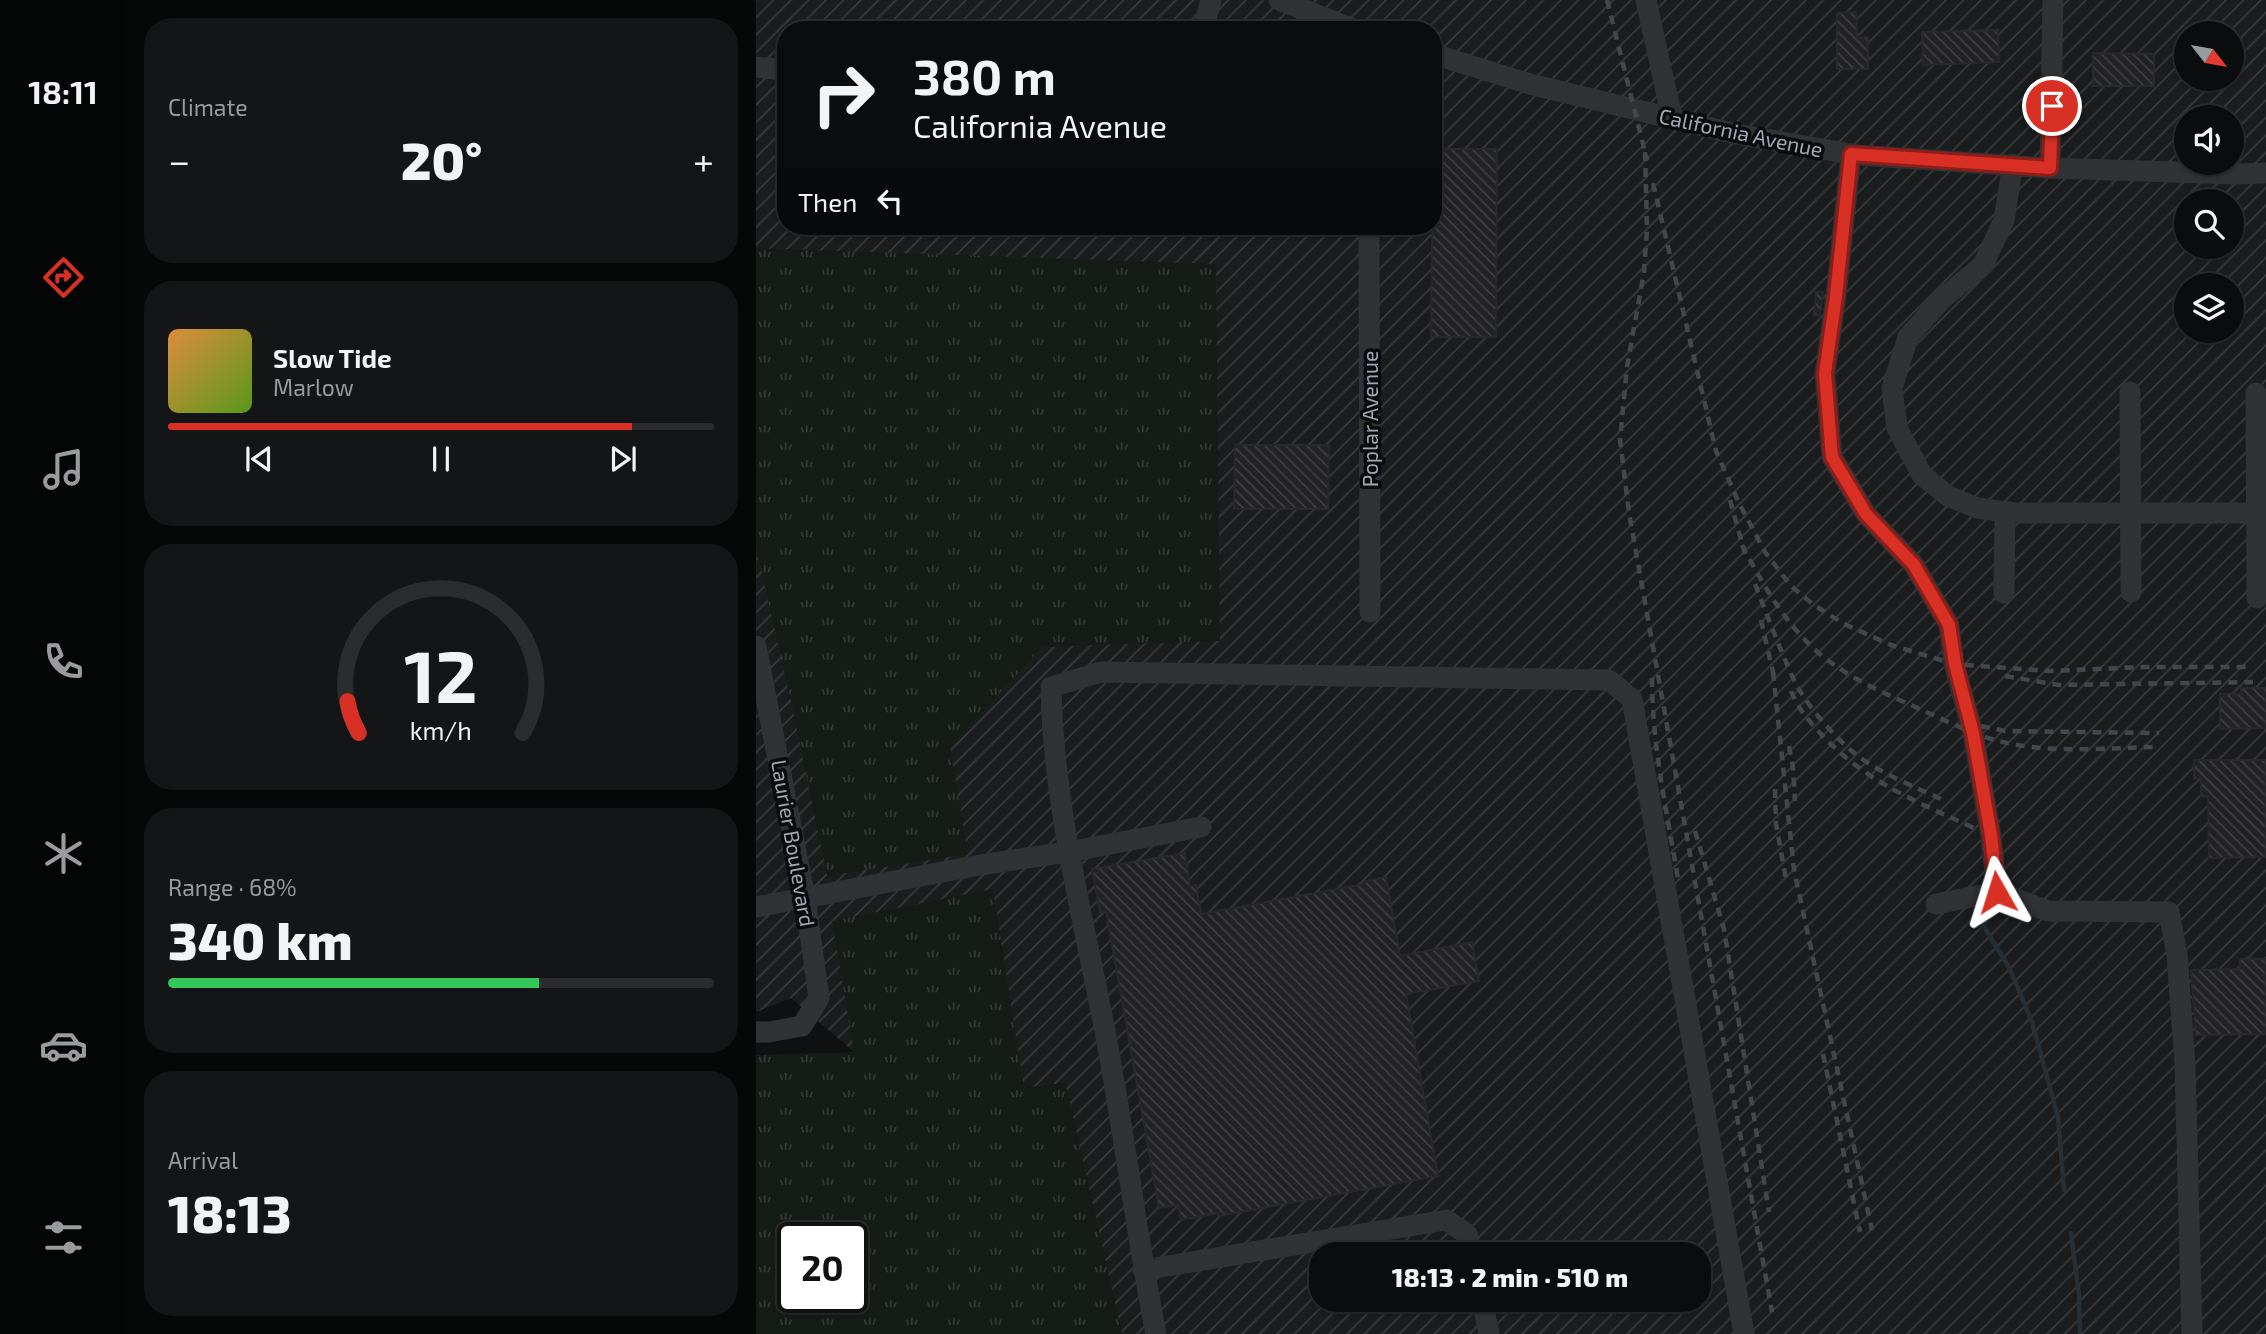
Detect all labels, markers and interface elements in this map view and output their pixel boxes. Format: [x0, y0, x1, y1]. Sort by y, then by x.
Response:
north arrow [2174, 21, 2244, 91]
map controls [2174, 21, 2244, 343]
text: 380 m [913, 46, 1056, 105]
icon: right [798, 49, 889, 140]
text: 18:11 [28, 72, 98, 110]
pin [2022, 76, 2082, 136]
icon: arrive [2033, 87, 2071, 125]
text: Climate [168, 93, 248, 121]
street label: California Avenue [1657, 102, 1825, 162]
button: sound [2174, 105, 2244, 175]
text: California Avenue [913, 106, 1167, 144]
text: 20° [401, 128, 482, 190]
text: − [168, 137, 190, 183]
text: + [693, 137, 714, 183]
icon: left [871, 182, 909, 220]
text: Then [798, 186, 857, 217]
button: search [2174, 189, 2244, 259]
icon: directions [39, 253, 88, 302]
button: layers [2174, 273, 2244, 343]
text: Slow Tide [273, 342, 392, 373]
street label: Poplar Avenue [1357, 351, 1382, 487]
text: Marlow [273, 373, 354, 401]
icon: previous [240, 440, 278, 478]
icon: pause [422, 440, 460, 478]
icon: next [604, 440, 642, 478]
icon: music [39, 445, 88, 494]
text: 12 [404, 630, 478, 718]
icon: phone [39, 637, 88, 686]
text: km/h [410, 715, 472, 745]
street label: Laurier Boulevard [767, 758, 821, 928]
icon: climate [39, 829, 88, 878]
position arrow [1960, 855, 2034, 929]
text: Range · 68% [168, 873, 297, 901]
text: 340 km [168, 908, 353, 970]
icon: car [39, 1021, 88, 1070]
text: Arrival [168, 1146, 238, 1174]
text: 18:13 [168, 1181, 292, 1243]
icon: filters [39, 1213, 88, 1262]
speed limit sign: 20 [777, 1222, 868, 1313]
text: 18:13 · 2 min · 510 m [1392, 1261, 1628, 1292]

